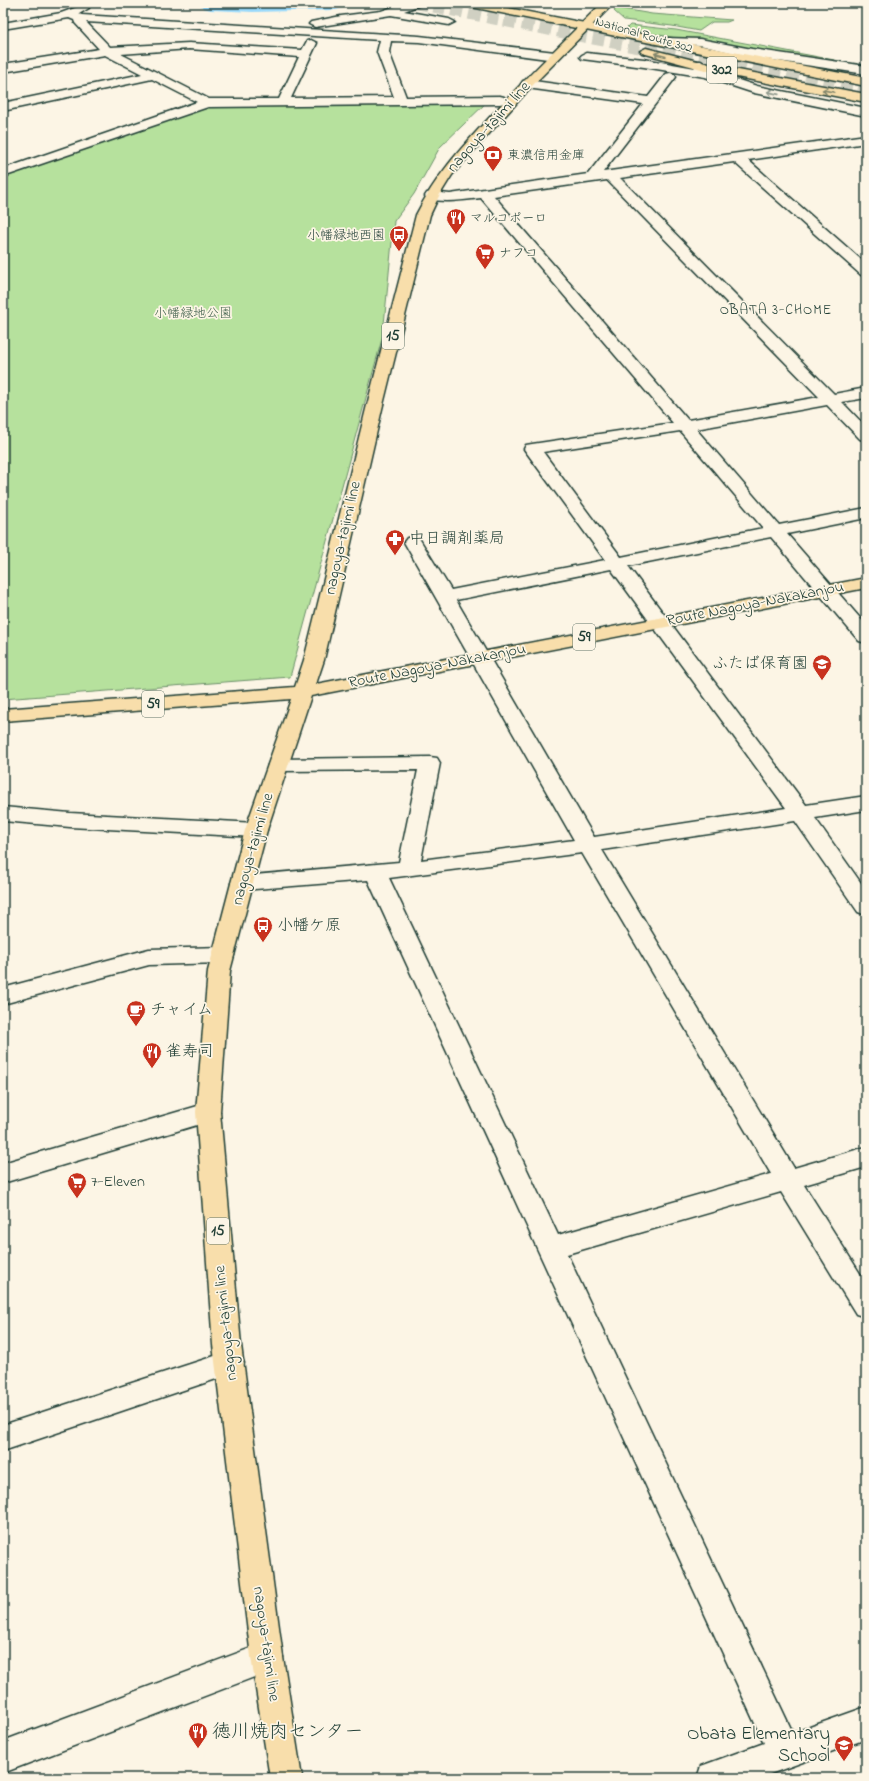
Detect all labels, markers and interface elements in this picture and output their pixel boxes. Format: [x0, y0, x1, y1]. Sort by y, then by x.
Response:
street label: National Route 302 [593, 12, 695, 58]
one-way arrow [653, 51, 666, 58]
road number: 302 [707, 57, 737, 83]
street label: nagoya-tajimi line [441, 75, 537, 178]
one-way arrow [822, 86, 835, 94]
one-way arrow [767, 88, 780, 96]
bank icon: 東濃信用金庫 [482, 144, 504, 172]
place label: 東濃信用金庫 [507, 146, 585, 165]
restaurant icon: マルコポーロ [445, 207, 467, 235]
place label: マルコポーロ [470, 209, 547, 228]
bus stop icon: 小幡緑地西園 [388, 224, 410, 252]
place label: 小幡緑地西園 [307, 226, 385, 245]
supermarket icon: ナフコ [474, 242, 496, 270]
place label: ナフコ [499, 244, 538, 263]
district label: OBATA 3-CHOME [720, 300, 832, 321]
park label: 小幡緑地公園 [154, 304, 232, 323]
road number: 15 [382, 323, 404, 349]
street label: nagoya-tajimi line [318, 478, 368, 597]
place label: 中日調剤薬局 [409, 527, 505, 551]
pharmacy icon: 中日調剤薬局 [384, 528, 406, 556]
street label: Route Nagoya-Nakakanjou [664, 575, 846, 633]
road number: 59 [573, 624, 595, 650]
street label: Route Nagoya-Nakakanjou [346, 637, 528, 695]
place label: ふたば保育園 [712, 652, 808, 676]
school or university icon: ふたば保育園 [811, 653, 833, 681]
road number: 59 [142, 691, 164, 717]
street label: nagoya-tajimi line [226, 789, 281, 908]
place label: 小幡ケ原 [277, 914, 341, 938]
bus stop icon: 小幡ケ原 [252, 915, 274, 943]
place label: チャイム [150, 998, 213, 1022]
cafe icon: チャイム [125, 999, 147, 1027]
place label: 雀寿司 [166, 1040, 214, 1064]
restaurant icon: 雀寿司 [141, 1041, 163, 1069]
place label: 7-Eleven [91, 1170, 145, 1194]
supermarket icon: 7-Eleven [66, 1171, 88, 1199]
road number: 15 [207, 1218, 229, 1244]
street label: nagoya-tajimi line [208, 1263, 244, 1382]
street label: nagoya-tajimi line [246, 1585, 286, 1704]
place label: 徳川焼肉センター [212, 1719, 363, 1746]
restaurant icon: 徳川焼肉センター [187, 1721, 209, 1749]
place label: Obata Elementary School [687, 1721, 830, 1770]
school or university icon: Obata Elementary School [833, 1734, 855, 1762]

